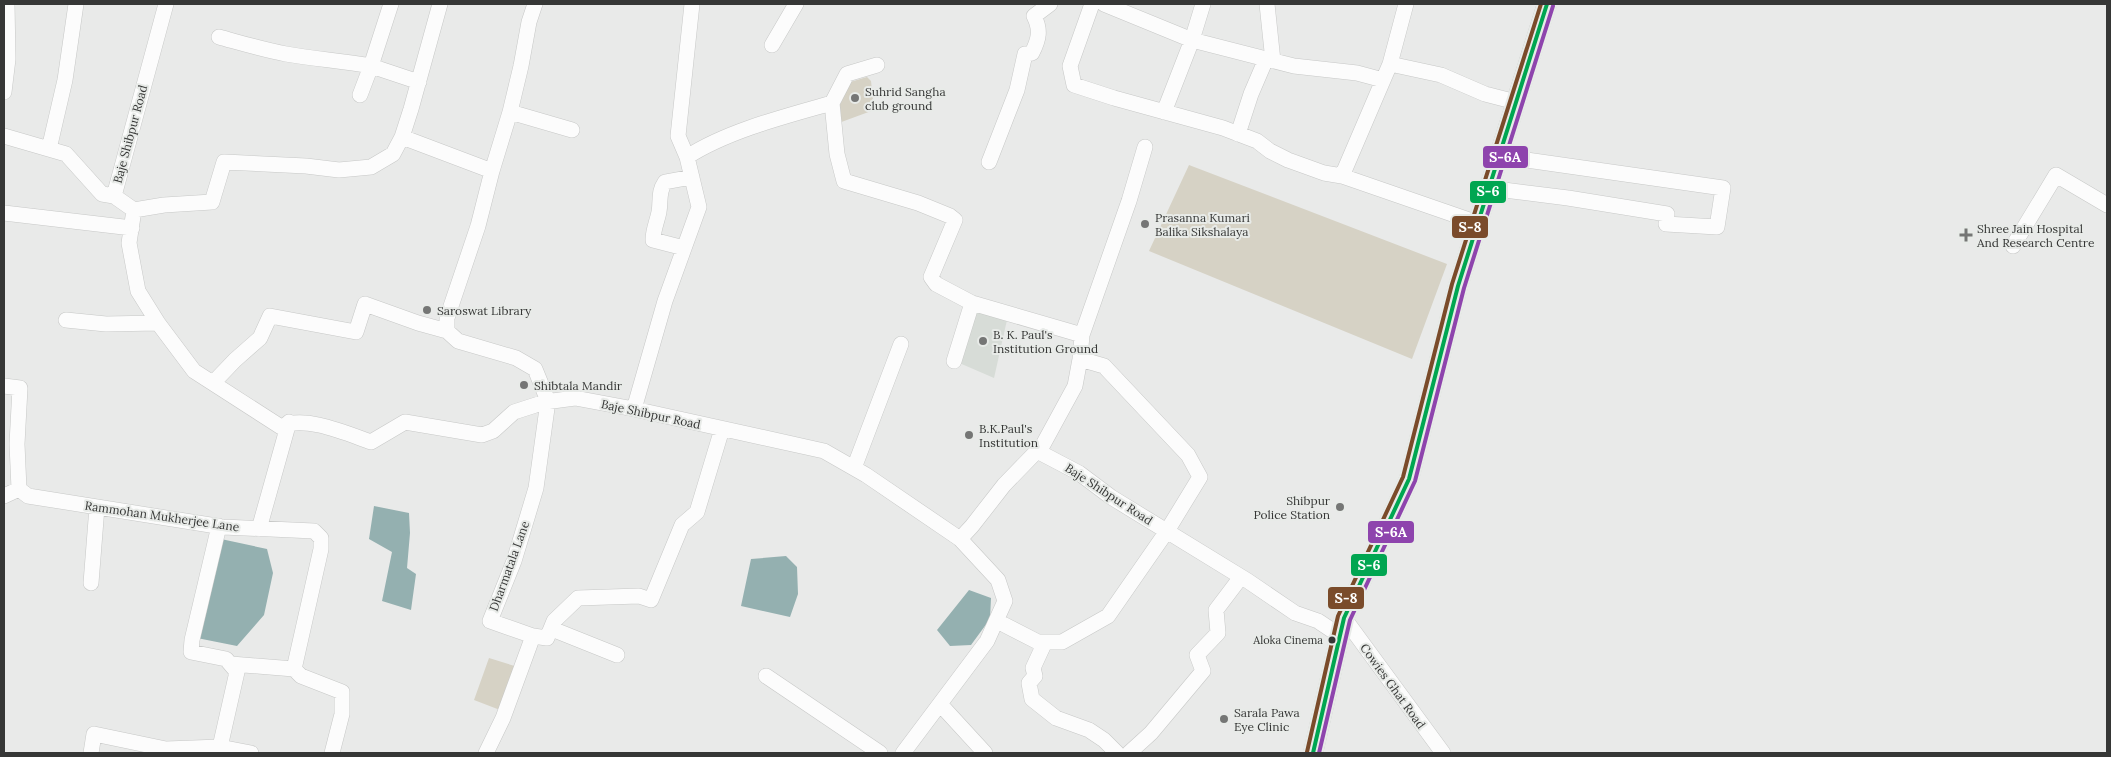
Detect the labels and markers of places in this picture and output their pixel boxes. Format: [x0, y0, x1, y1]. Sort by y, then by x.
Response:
place label: Suhrid Sangha club ground [865, 84, 946, 113]
marker: Suhrid Sangha club ground [849, 92, 861, 104]
place label: Prasanna Kumari Balika Sikshalaya [1155, 210, 1250, 239]
marker: Prasanna Kumari Balika Sikshalaya [1139, 218, 1151, 230]
place label: Shree Jain Hospital And Research Centre [1976, 221, 2095, 250]
marker: Shree Jain Hospital And Research Centre [1959, 228, 1973, 242]
place label: Saroswat Library [437, 303, 532, 318]
marker: Saroswat Library [421, 304, 433, 316]
place label: B. K. Paul's Institution Ground [993, 327, 1098, 356]
marker: B. K. Paul's Institution Ground [977, 335, 989, 347]
place label: Shibtala Mandir [534, 378, 623, 393]
marker: Shibtala Mandir [518, 379, 530, 391]
place label: B.K.Paul's Institution [979, 421, 1038, 450]
marker: B.K.Paul's Institution [963, 429, 975, 441]
place label: Shibpur Police Station [1253, 493, 1331, 522]
marker: Shibpur Police Station [1334, 501, 1346, 513]
place label: Aloka Cinema [1252, 633, 1323, 647]
marker: Aloka Cinema [1327, 635, 1337, 645]
place label: Sarala Pawa Eye Clinic [1234, 705, 1300, 734]
marker: Sarala Pawa Eye Clinic [1218, 713, 1230, 725]

